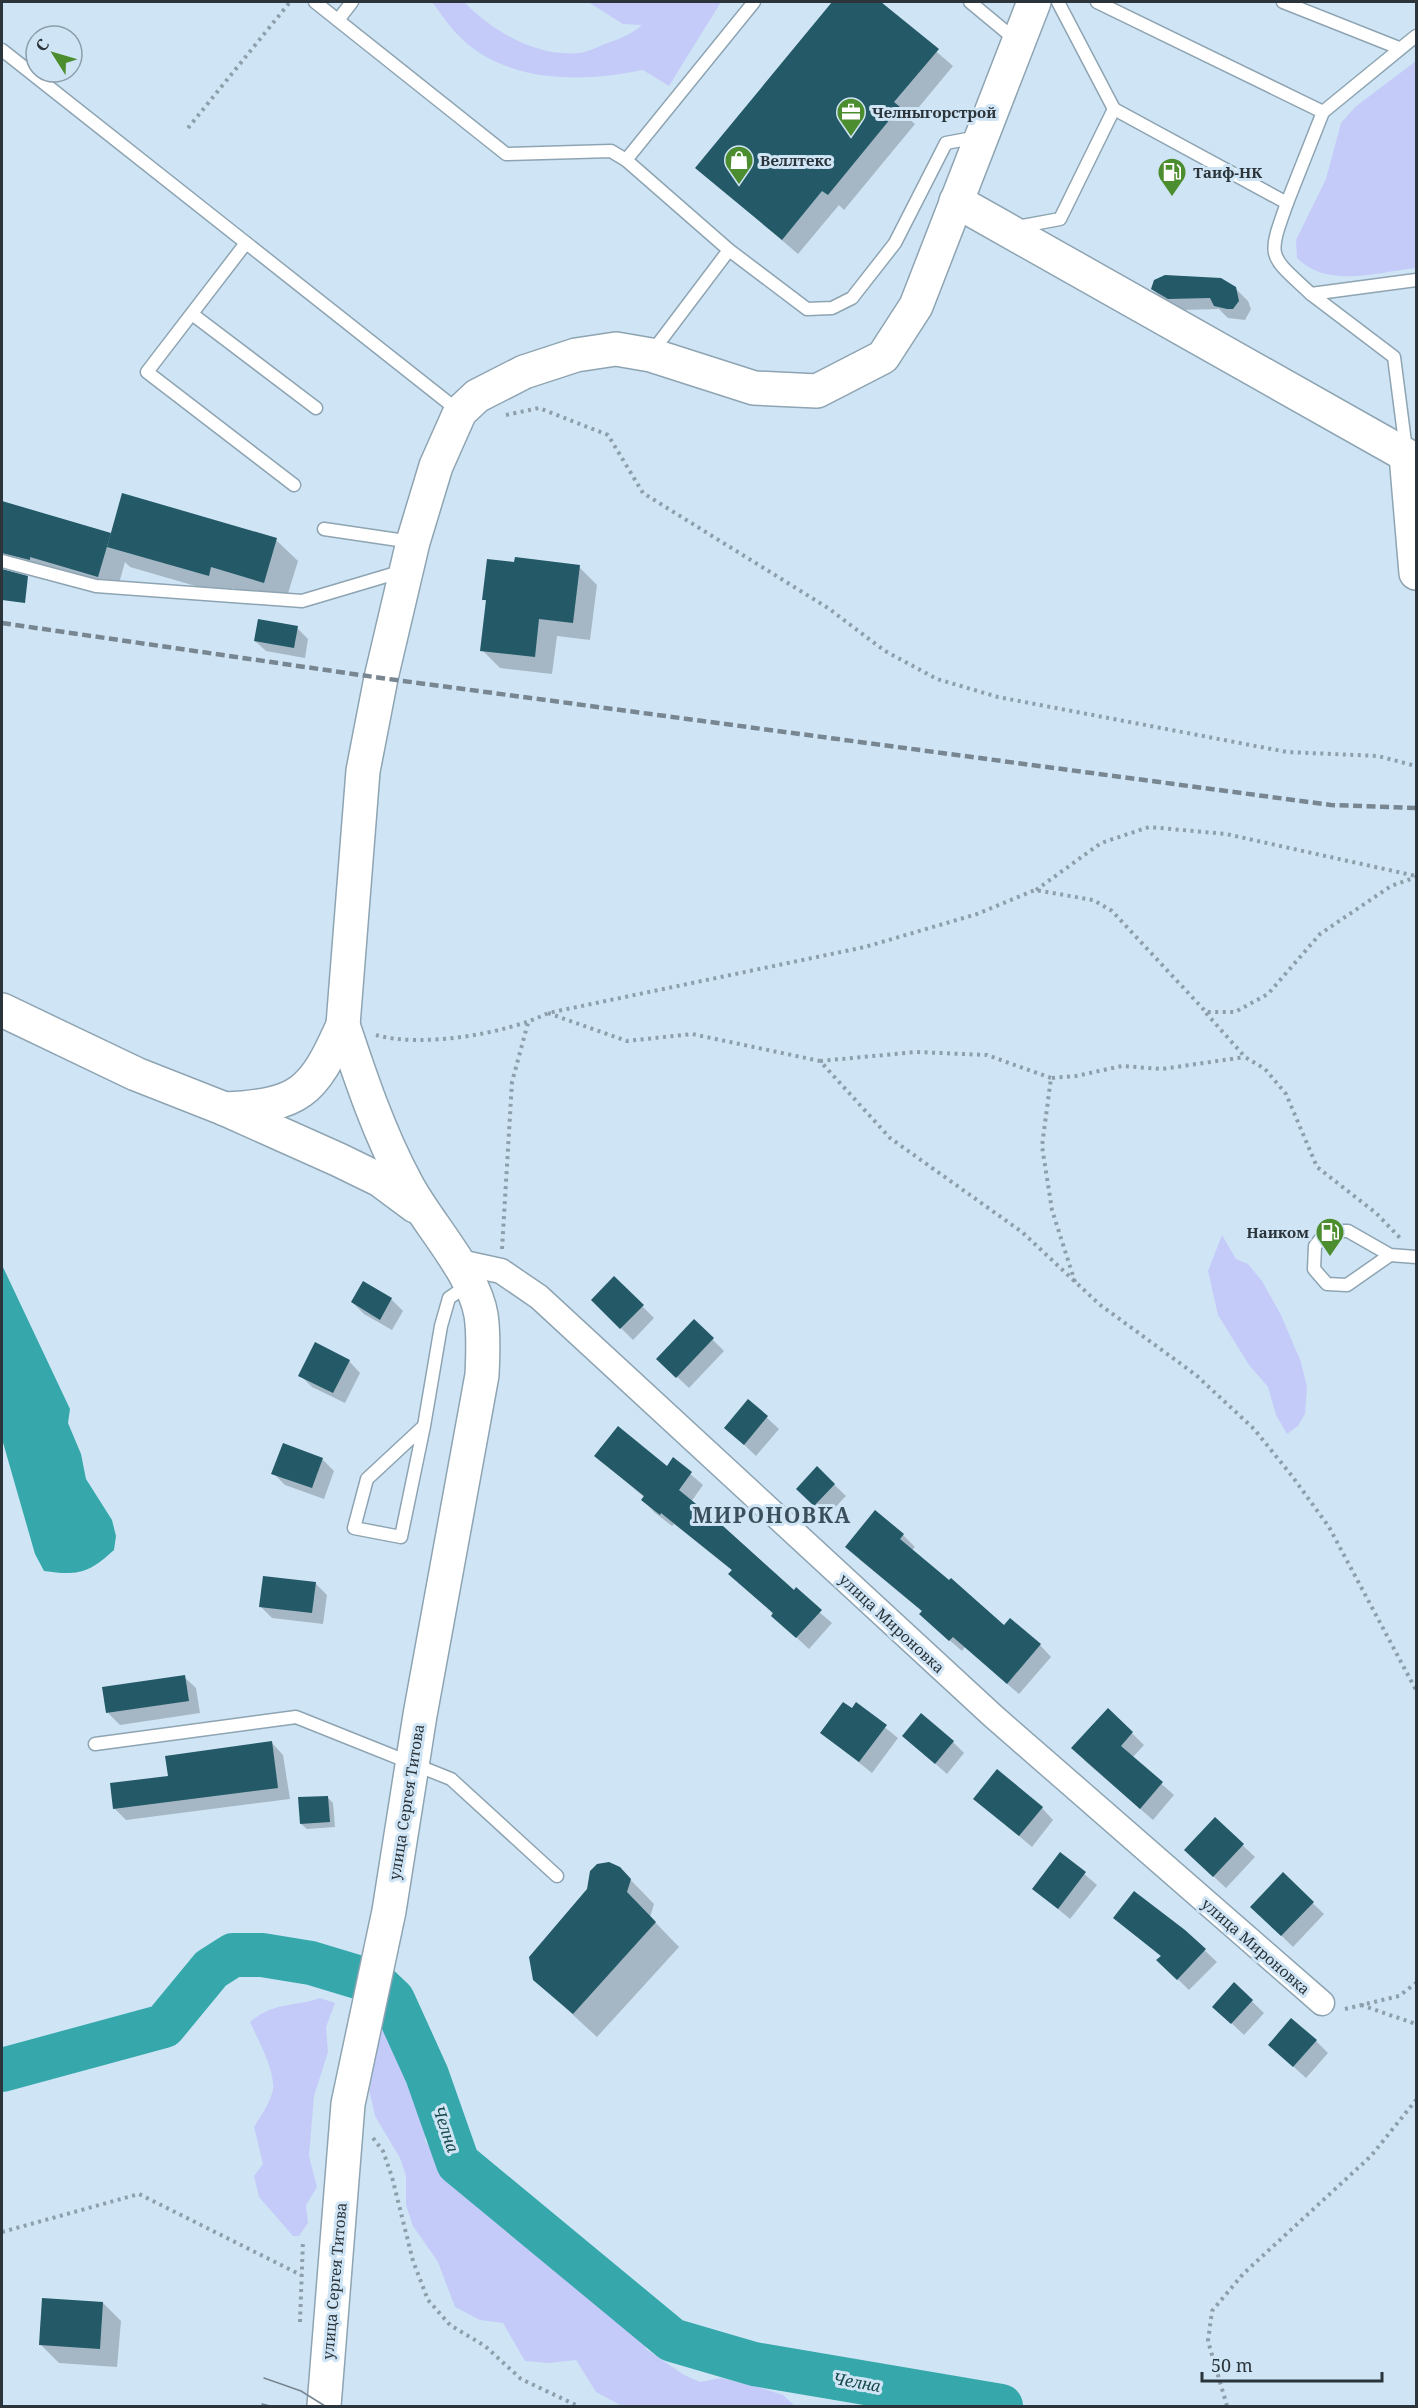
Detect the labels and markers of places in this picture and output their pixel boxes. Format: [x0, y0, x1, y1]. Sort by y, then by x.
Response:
office icon: Челныгорстрой [835, 96, 867, 138]
place label: Челныгорстрой [872, 102, 996, 122]
shop icon: Веллтекс [723, 144, 755, 186]
place label: Веллтекс [760, 150, 832, 170]
fuel station icon: Таиф-НК [1156, 156, 1188, 198]
place label: Таиф-НК [1193, 162, 1262, 182]
fuel station icon: Наиком [1314, 1216, 1346, 1258]
place label: Наиком [1247, 1222, 1309, 1242]

